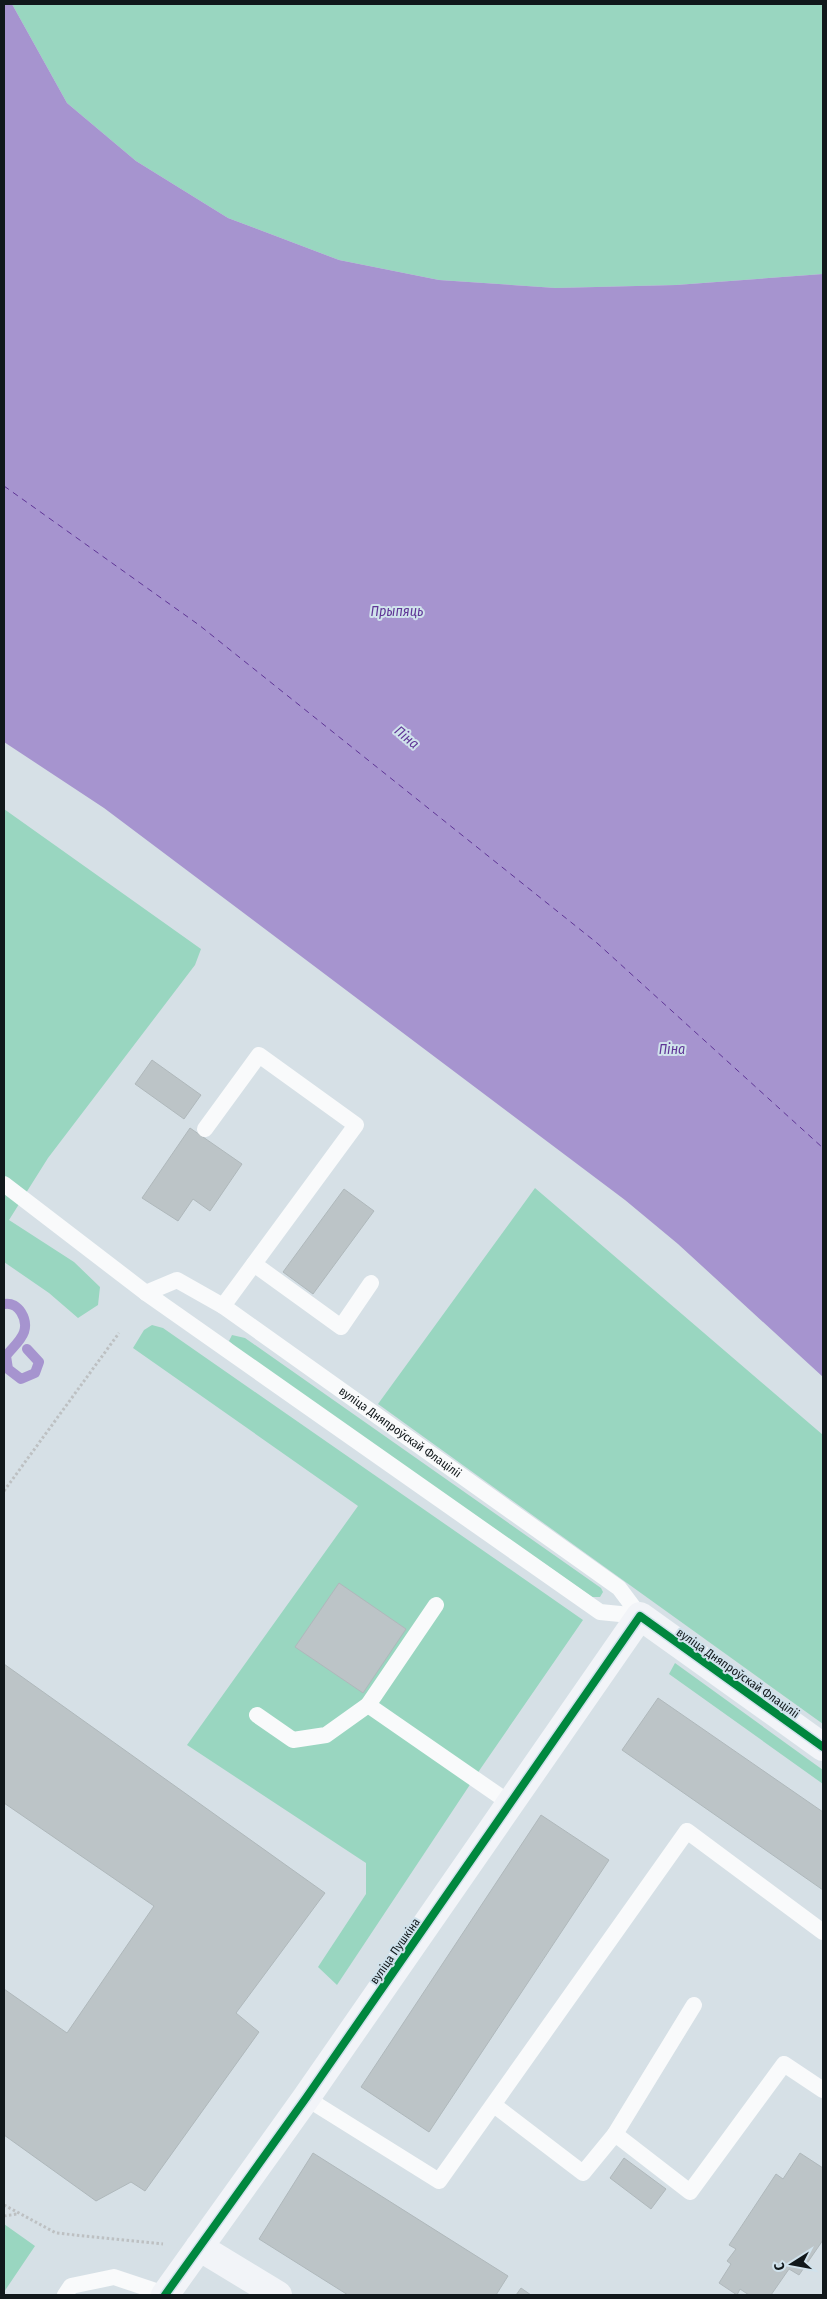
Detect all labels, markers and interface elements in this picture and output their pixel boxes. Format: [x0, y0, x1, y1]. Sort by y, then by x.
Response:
water label: Прыпяць [370, 603, 424, 620]
water label: Піна [391, 722, 422, 752]
water label: Піна [659, 1041, 685, 1058]
street label: вуліца Дняпроўскай Флаціліі [336, 1384, 464, 1481]
street label: вуліца Дняпроўскай Флаціліі [674, 1625, 802, 1721]
street label: вуліца Пушкіна [367, 1915, 423, 1987]
north arrow [767, 2239, 817, 2289]
text: С [771, 2261, 789, 2272]

